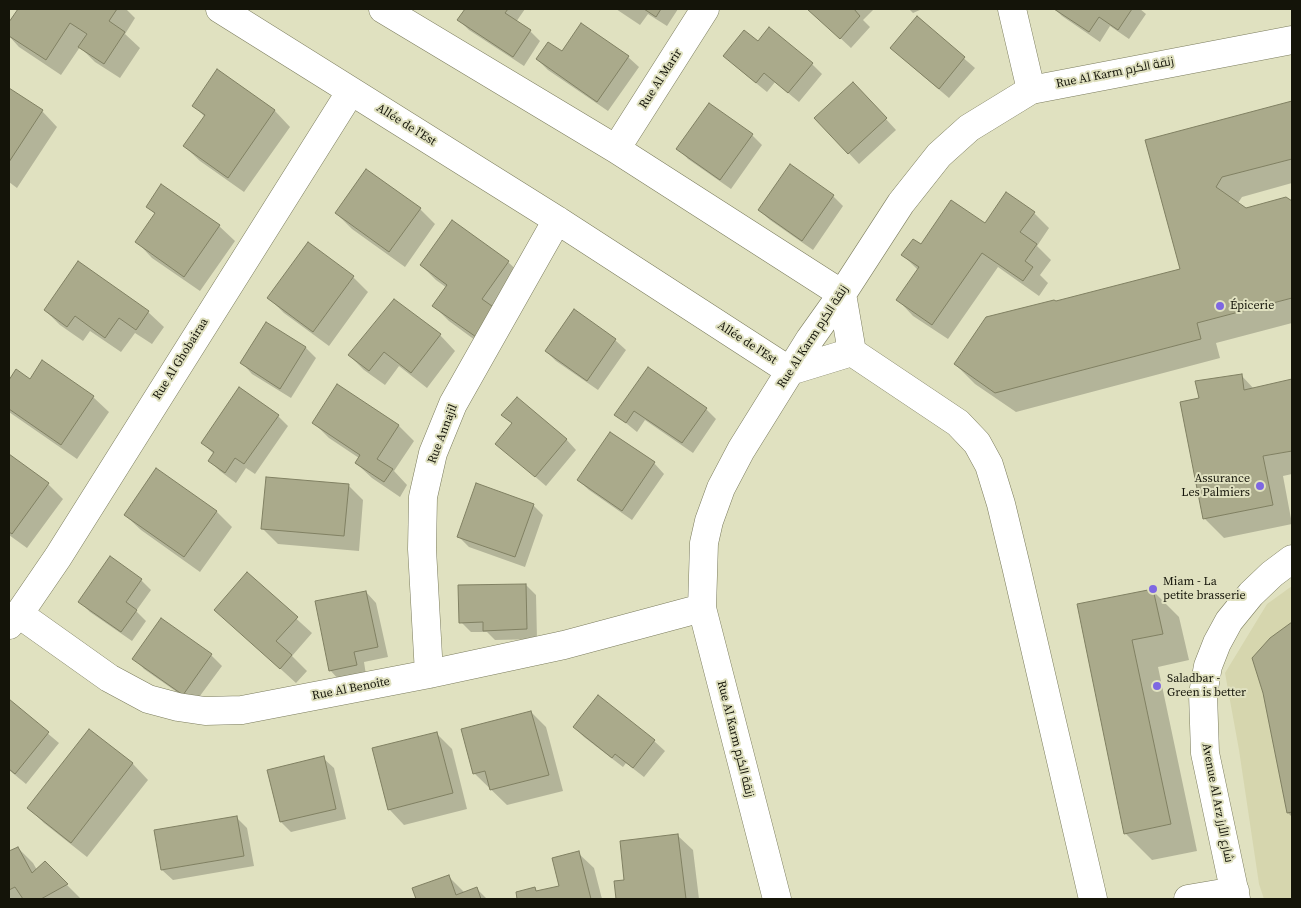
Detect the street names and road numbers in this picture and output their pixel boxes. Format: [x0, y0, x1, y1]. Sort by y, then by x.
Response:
street label: Rue Al Marir [636, 46, 686, 112]
street label: Rue Al Karm زنقة الكرم [1055, 55, 1175, 91]
street label: Allée de l'Est [373, 101, 439, 149]
street label: Rue Al Karm زنقة الكرم [774, 283, 852, 391]
street label: Rue Al Ghobairaa [150, 316, 212, 402]
street label: Allée de l'Est [715, 319, 779, 367]
street label: Rue Annajil [425, 402, 461, 466]
street label: Rue Al Benoite [311, 674, 391, 704]
street label: Rue Al Karm زنقة الكرم [714, 679, 756, 799]
street label: Avenue Al Arz شارع الأرز [1198, 742, 1236, 864]

